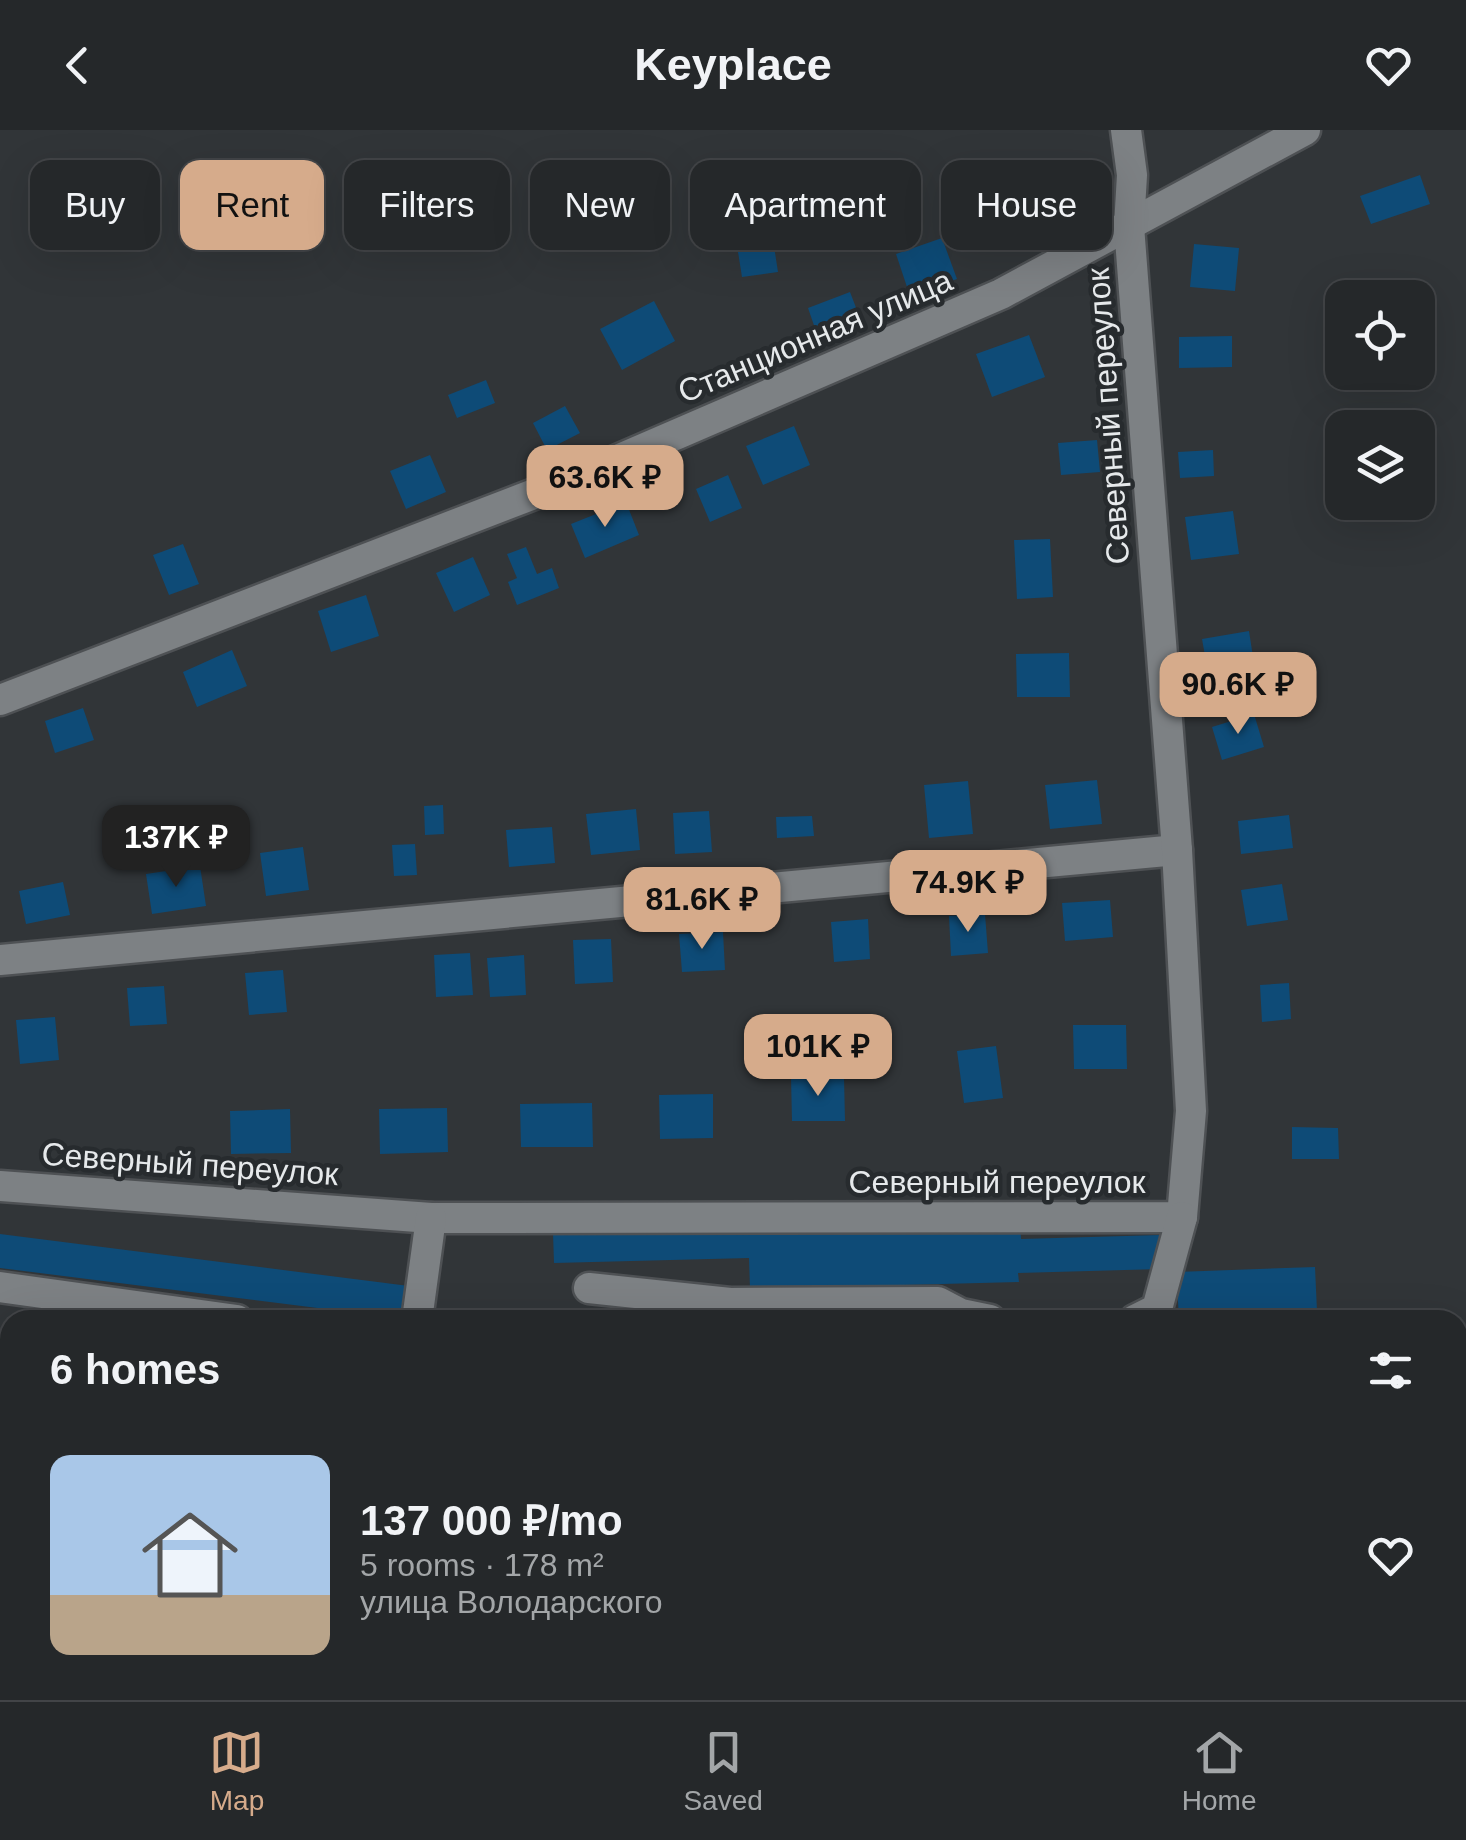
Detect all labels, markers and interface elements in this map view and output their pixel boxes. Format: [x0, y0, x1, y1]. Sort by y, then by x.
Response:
icon: back [50, 38, 105, 93]
icon: heart [1361, 38, 1416, 93]
text: Keyplace [634, 39, 832, 90]
chip: Buy [30, 160, 160, 250]
chip: Rent [180, 160, 324, 250]
chip: Filters [344, 160, 510, 250]
chip: New [530, 160, 670, 250]
chip: Apartment [690, 160, 921, 250]
chip: House [941, 160, 1112, 250]
street label: Станционная улица [673, 262, 958, 410]
street label: Северный переулок [1080, 266, 1136, 565]
map controls [1325, 280, 1435, 520]
button: locate [1325, 280, 1435, 390]
button: layers [1325, 410, 1435, 520]
pin: 63.6K ₽ [513, 445, 697, 530]
text: 63.6K ₽ [549, 459, 661, 495]
pin: 90.6K ₽ [1146, 652, 1330, 737]
text: 90.6K ₽ [1182, 666, 1294, 702]
pin: 137K ₽ [95, 805, 257, 890]
text: 137K ₽ [124, 819, 228, 855]
pin: 74.9K ₽ [876, 850, 1060, 935]
text: 74.9K ₽ [912, 864, 1024, 900]
pin: 81.6K ₽ [610, 867, 794, 952]
text: 81.6K ₽ [646, 881, 758, 917]
pin: 101K ₽ [737, 1014, 899, 1099]
text: 101K ₽ [766, 1028, 870, 1064]
street label: Северный переулок [41, 1136, 340, 1192]
street label: Северный переулок [848, 1164, 1147, 1200]
icon: filters [1363, 1343, 1418, 1398]
text: 6 homes [50, 1346, 220, 1393]
icon: home [130, 1495, 250, 1615]
text: 137 000 ₽/mo [360, 1497, 623, 1544]
icon: heart [1363, 1528, 1418, 1583]
text: 5 rooms · 178 m² [360, 1547, 604, 1583]
text: улица Володарского [360, 1584, 663, 1620]
tab: Map [209, 1725, 264, 1817]
tab: Saved [683, 1725, 763, 1817]
tab: Home [1182, 1725, 1256, 1817]

